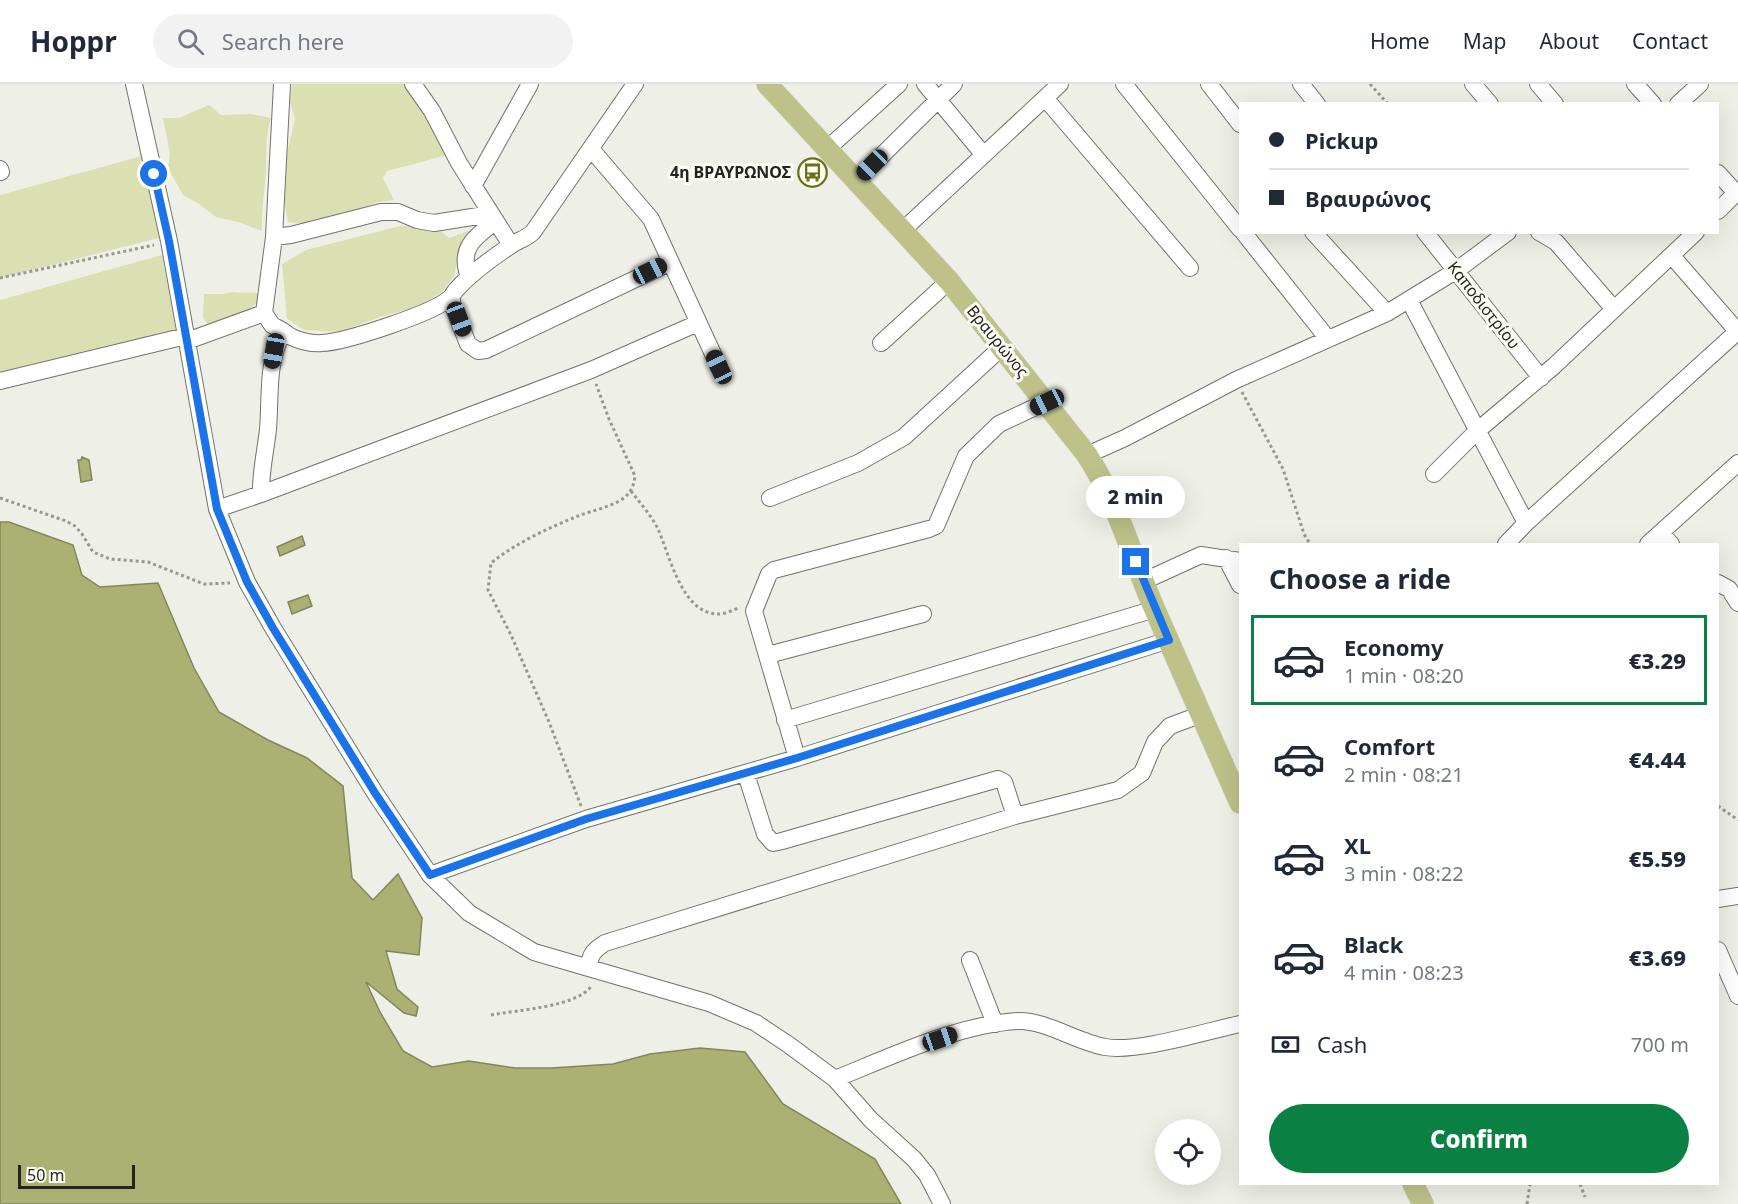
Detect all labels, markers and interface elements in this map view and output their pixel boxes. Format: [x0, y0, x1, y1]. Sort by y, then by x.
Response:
search box [153, 14, 573, 68]
text: Hoppr [30, 22, 117, 60]
icon: search [174, 25, 207, 58]
text: Search here [222, 26, 344, 56]
text: Home [1370, 27, 1430, 55]
text: Map [1463, 27, 1506, 55]
text: About [1539, 27, 1599, 55]
text: Contact [1632, 27, 1708, 55]
text: Pickup [1305, 125, 1378, 155]
car [853, 146, 891, 184]
bus stop icon: 4η ΒΡΑΥΡΩΝΟΣ [796, 156, 828, 188]
route start [140, 160, 167, 187]
place label: 4η ΒΡΑΥΡΩΝΟΣ [670, 161, 791, 183]
text: Βραυρώνος [1305, 183, 1431, 213]
car [630, 255, 670, 287]
street label: Καποδιστρίου [1443, 257, 1525, 353]
car [444, 299, 474, 339]
street label: Βραυρώνος [962, 300, 1034, 382]
car [262, 332, 286, 370]
car [703, 347, 735, 387]
car [1027, 386, 1067, 418]
callout: 2 min [1086, 475, 1186, 517]
text: 2 min [1108, 483, 1163, 510]
route end [1122, 548, 1149, 575]
text: Choose a ride [1269, 560, 1451, 597]
text: Economy [1344, 632, 1443, 662]
icon: car [1272, 633, 1326, 687]
text: €3.29 [1629, 645, 1686, 675]
text: 1 min · 08:20 [1344, 662, 1464, 689]
text: Comfort [1344, 731, 1435, 761]
icon: car [1272, 732, 1326, 786]
text: €4.44 [1629, 744, 1686, 774]
text: 2 min · 08:21 [1344, 761, 1464, 788]
text: XL [1344, 830, 1371, 860]
icon: car [1272, 831, 1326, 885]
text: €5.59 [1629, 843, 1686, 873]
text: 3 min · 08:22 [1344, 860, 1464, 887]
text: Black [1344, 929, 1403, 959]
icon: car [1272, 930, 1326, 984]
text: €3.69 [1629, 942, 1686, 972]
text: 4 min · 08:23 [1344, 959, 1464, 986]
car [920, 1025, 960, 1053]
icon: cash [1269, 1028, 1302, 1061]
text: Cash [1317, 1029, 1367, 1059]
text: 700 m [1631, 1031, 1689, 1058]
button: Confirm [1269, 1104, 1689, 1173]
map controls [1155, 1119, 1221, 1185]
button: locate [1155, 1119, 1221, 1185]
scale bar [18, 1162, 135, 1190]
text: 50 m [27, 1164, 64, 1186]

